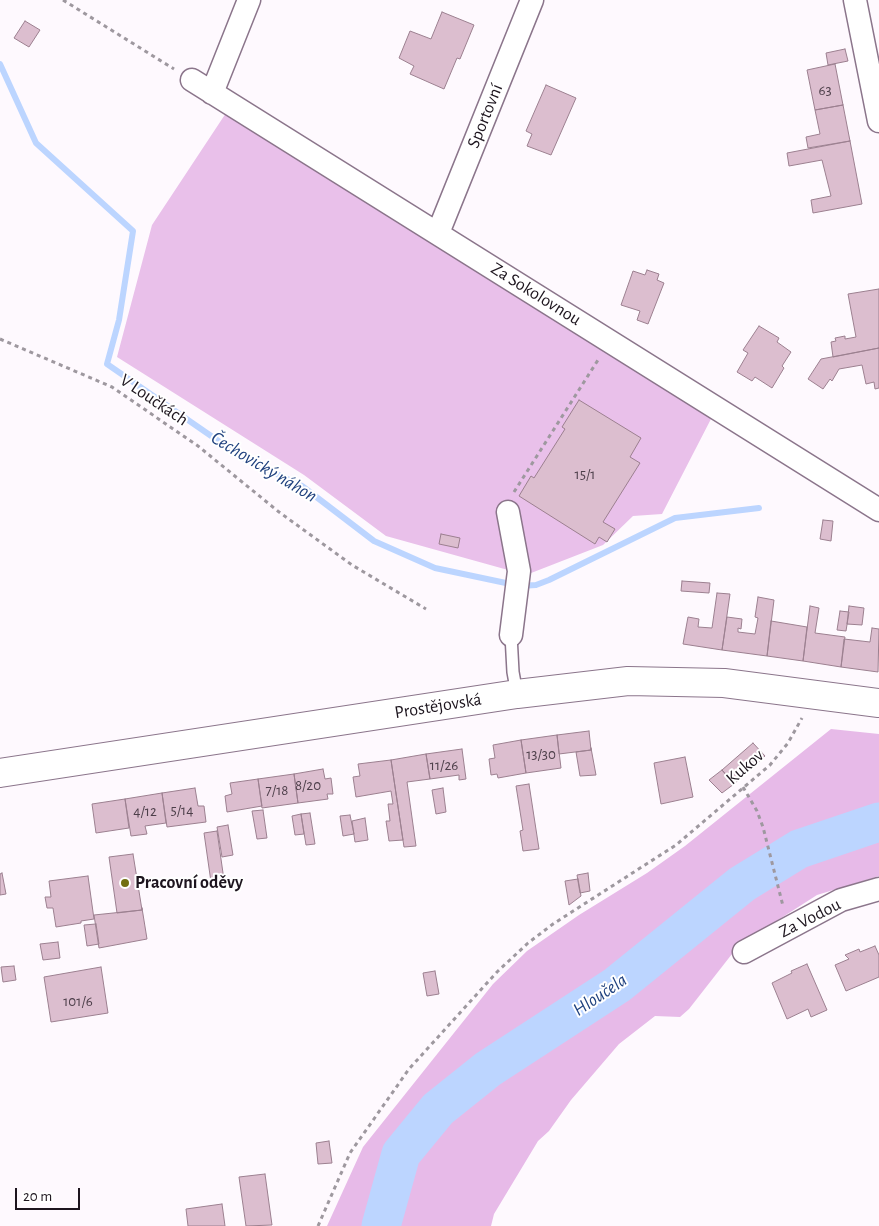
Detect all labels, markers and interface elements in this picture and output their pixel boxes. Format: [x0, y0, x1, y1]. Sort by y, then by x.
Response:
street label: Sportovní [462, 81, 508, 151]
house number: 63 [818, 81, 832, 99]
street label: Za Sokolovnou [487, 258, 585, 330]
street label: V Loučkách [116, 369, 192, 431]
water label: Čechovický náhon [207, 426, 321, 508]
house number: 15/1 [575, 465, 595, 483]
street label: Prostějovská [393, 688, 483, 724]
house number: 13/30 [526, 745, 556, 763]
street label: Kukov [722, 745, 768, 789]
house number: 11/26 [430, 756, 458, 774]
house number: 8/20 [295, 776, 321, 794]
house number: 7/18 [266, 781, 288, 799]
house number: 5/14 [171, 801, 193, 819]
house number: 4/12 [133, 802, 157, 820]
place label: Pracovní oděvy [135, 872, 243, 894]
marker: Pracovní oděvy [119, 877, 131, 889]
street label: Za Vodou [776, 893, 844, 943]
water label: Hloučela [569, 969, 631, 1021]
house number: 101/6 [63, 992, 93, 1010]
scale bar [18, 1178, 82, 1210]
text: 20 m [23, 1189, 52, 1204]

